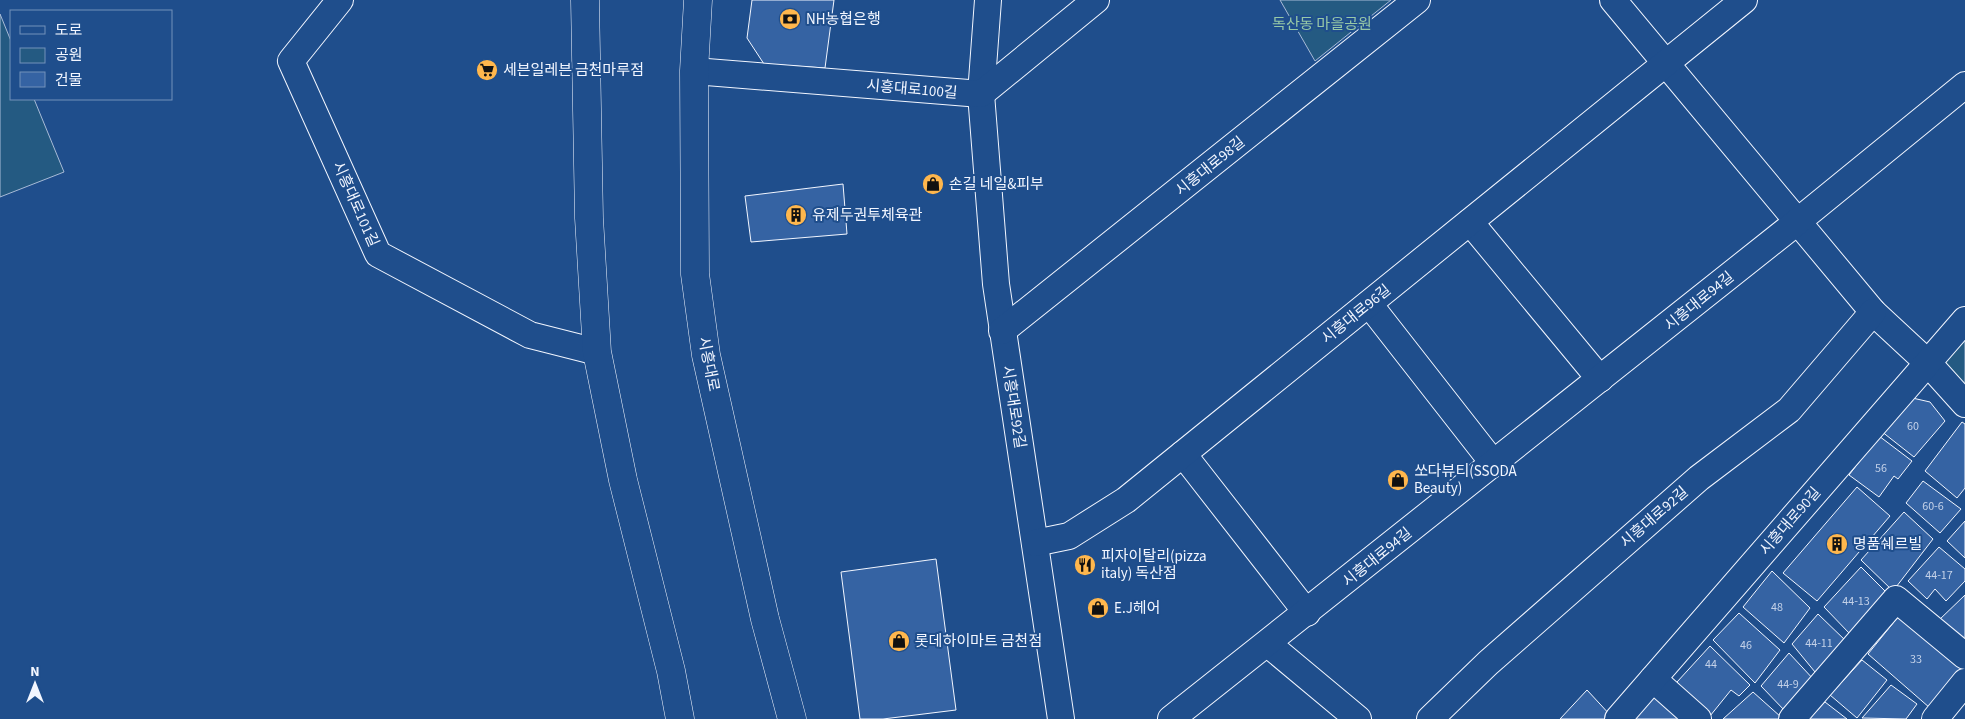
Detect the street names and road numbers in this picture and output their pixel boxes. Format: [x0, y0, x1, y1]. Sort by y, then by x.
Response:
street label: 시흥대로100길 [866, 75, 958, 104]
street label: 시흥대로98길 [1171, 132, 1250, 201]
street label: 시흥대로101길 [327, 158, 384, 250]
street label: 시흥대로94길 [1660, 267, 1739, 336]
street label: 시흥대로96길 [1317, 280, 1396, 349]
street label: 시흥대로 [693, 335, 724, 393]
street label: 시흥대로92길 [997, 364, 1030, 450]
street label: 시흥대로92길 [1616, 482, 1693, 553]
street label: 시흥대로90길 [1755, 483, 1826, 560]
street label: 시흥대로94길 [1338, 523, 1417, 592]

